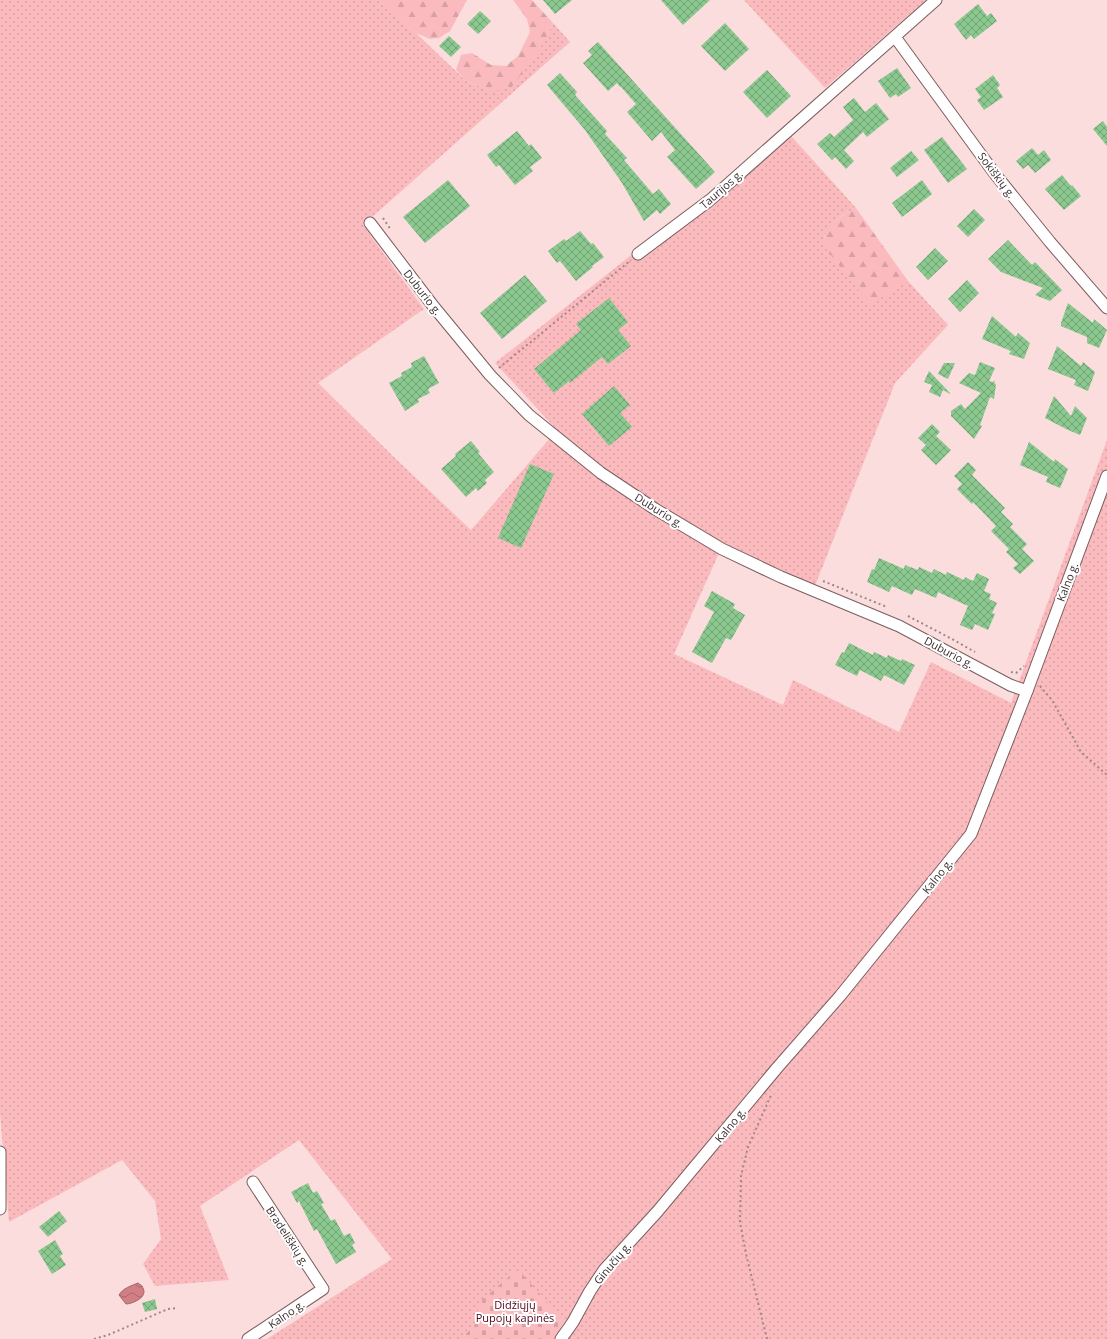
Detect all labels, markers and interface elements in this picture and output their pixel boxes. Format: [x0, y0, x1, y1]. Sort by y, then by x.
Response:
street label: Sokiškių g. [975, 149, 1019, 201]
street label: Taurijos g. [696, 166, 746, 212]
street label: Duburio g. [401, 266, 446, 318]
street label: Duburio g. [632, 489, 686, 531]
street label: Kalno g. [1053, 560, 1081, 604]
street label: Duburio g. [922, 633, 976, 671]
street label: Kalno g. [918, 855, 956, 897]
street label: Kalno g. [711, 1105, 749, 1145]
street label: Bradeliškių g. [263, 1203, 313, 1269]
street label: Ginučių g. [590, 1239, 634, 1287]
street label: Kalno g. [265, 1296, 307, 1332]
park label: Didžiųjų Pupojų kapinės [476, 1297, 554, 1325]

